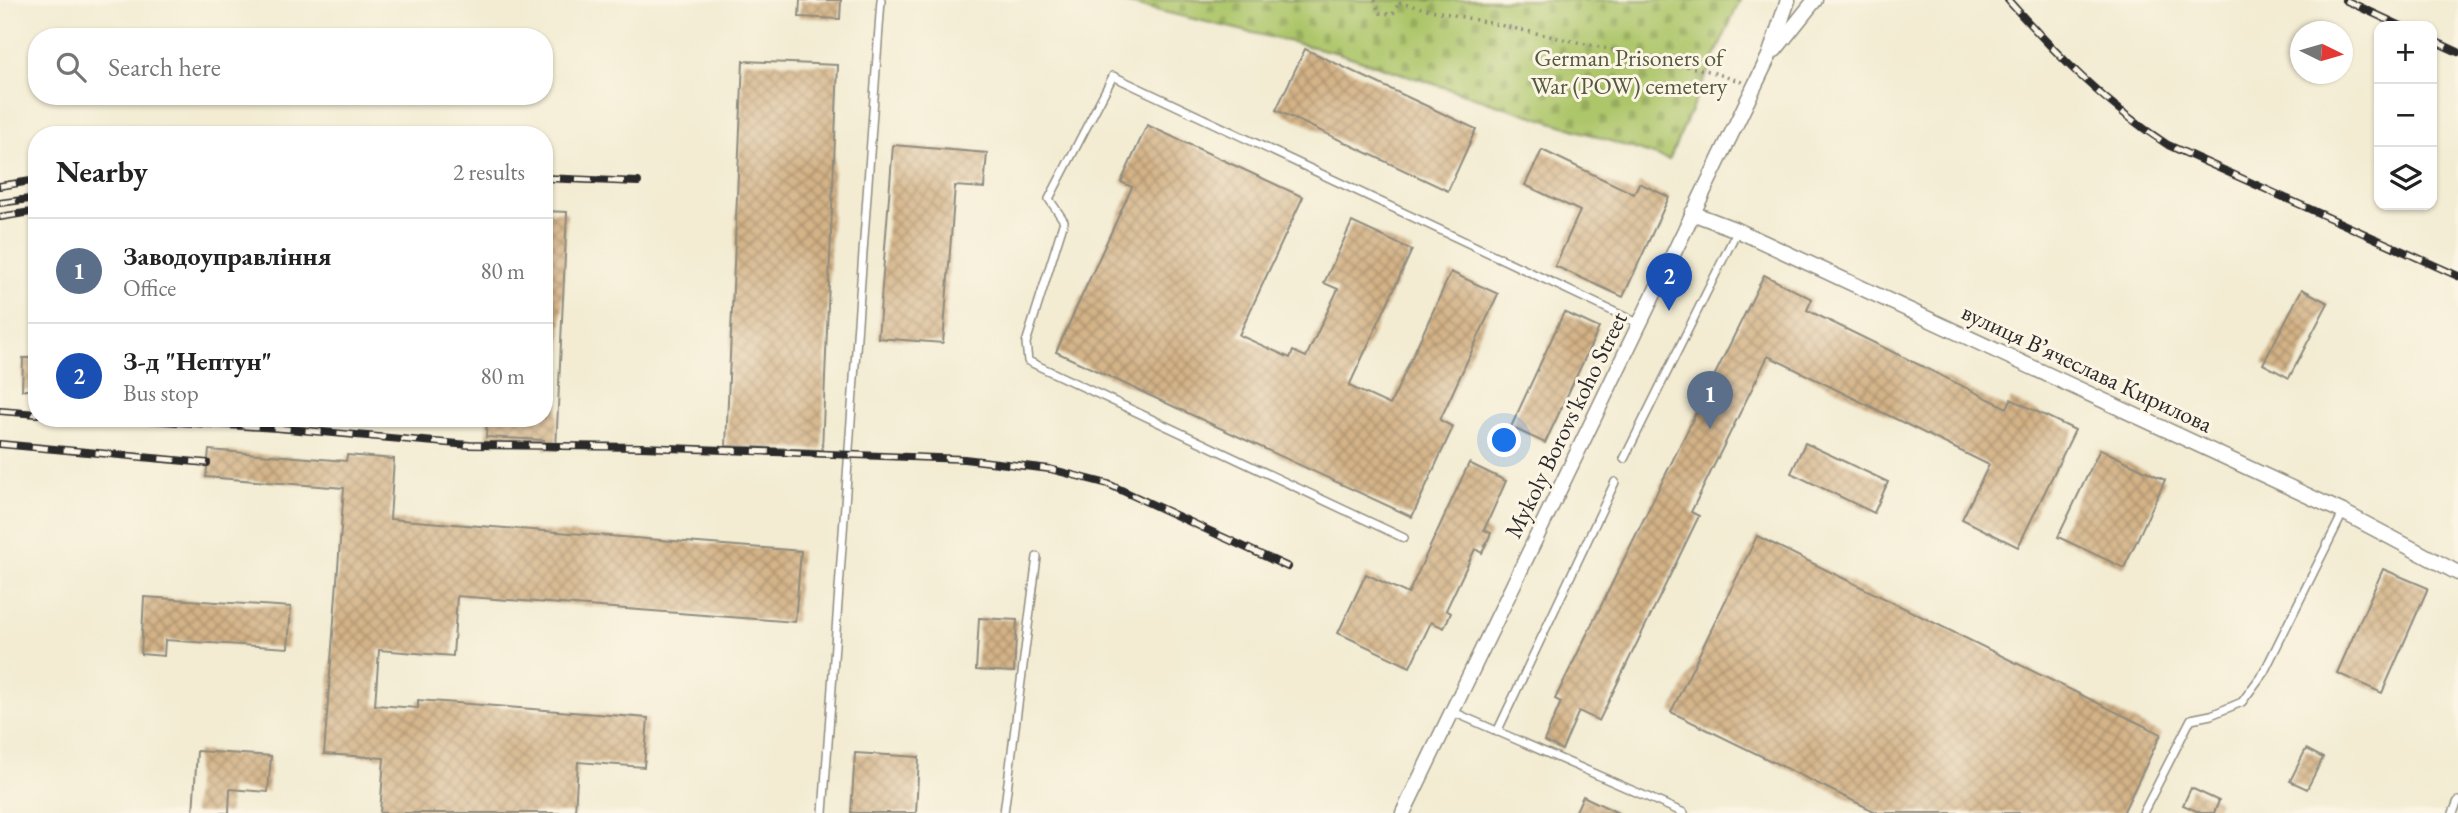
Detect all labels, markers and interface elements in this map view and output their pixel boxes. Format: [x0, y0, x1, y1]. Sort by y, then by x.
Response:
north arrow [2290, 21, 2353, 84]
map controls [2374, 21, 2437, 210]
button: + [2374, 21, 2437, 84]
search box [28, 28, 553, 105]
park label: German Prisoners of War (POW) cemetery [1531, 42, 1728, 101]
icon: search [52, 48, 90, 86]
text: Search here [108, 50, 221, 84]
button: − [2374, 84, 2437, 147]
button: layers [2374, 147, 2437, 210]
text: Nearby [56, 152, 148, 191]
text: 2 results [453, 157, 525, 187]
text: Заводоуправління [123, 239, 331, 273]
pin: 2 [1646, 253, 1692, 311]
text: 1 [73, 256, 85, 286]
text: 80 m [480, 256, 525, 286]
text: Office [123, 273, 176, 303]
street label: вулиця Вʼячеслава Кирилова [1957, 296, 2218, 439]
street label: Mykoly Borovs'koho Street [1497, 306, 1634, 543]
text: З-д "Нептун" [123, 344, 272, 378]
text: 2 [73, 361, 85, 391]
text: 80 m [480, 361, 525, 391]
pin: 1 [1687, 371, 1733, 429]
text: Bus stop [123, 378, 199, 408]
your location [1487, 423, 1521, 457]

